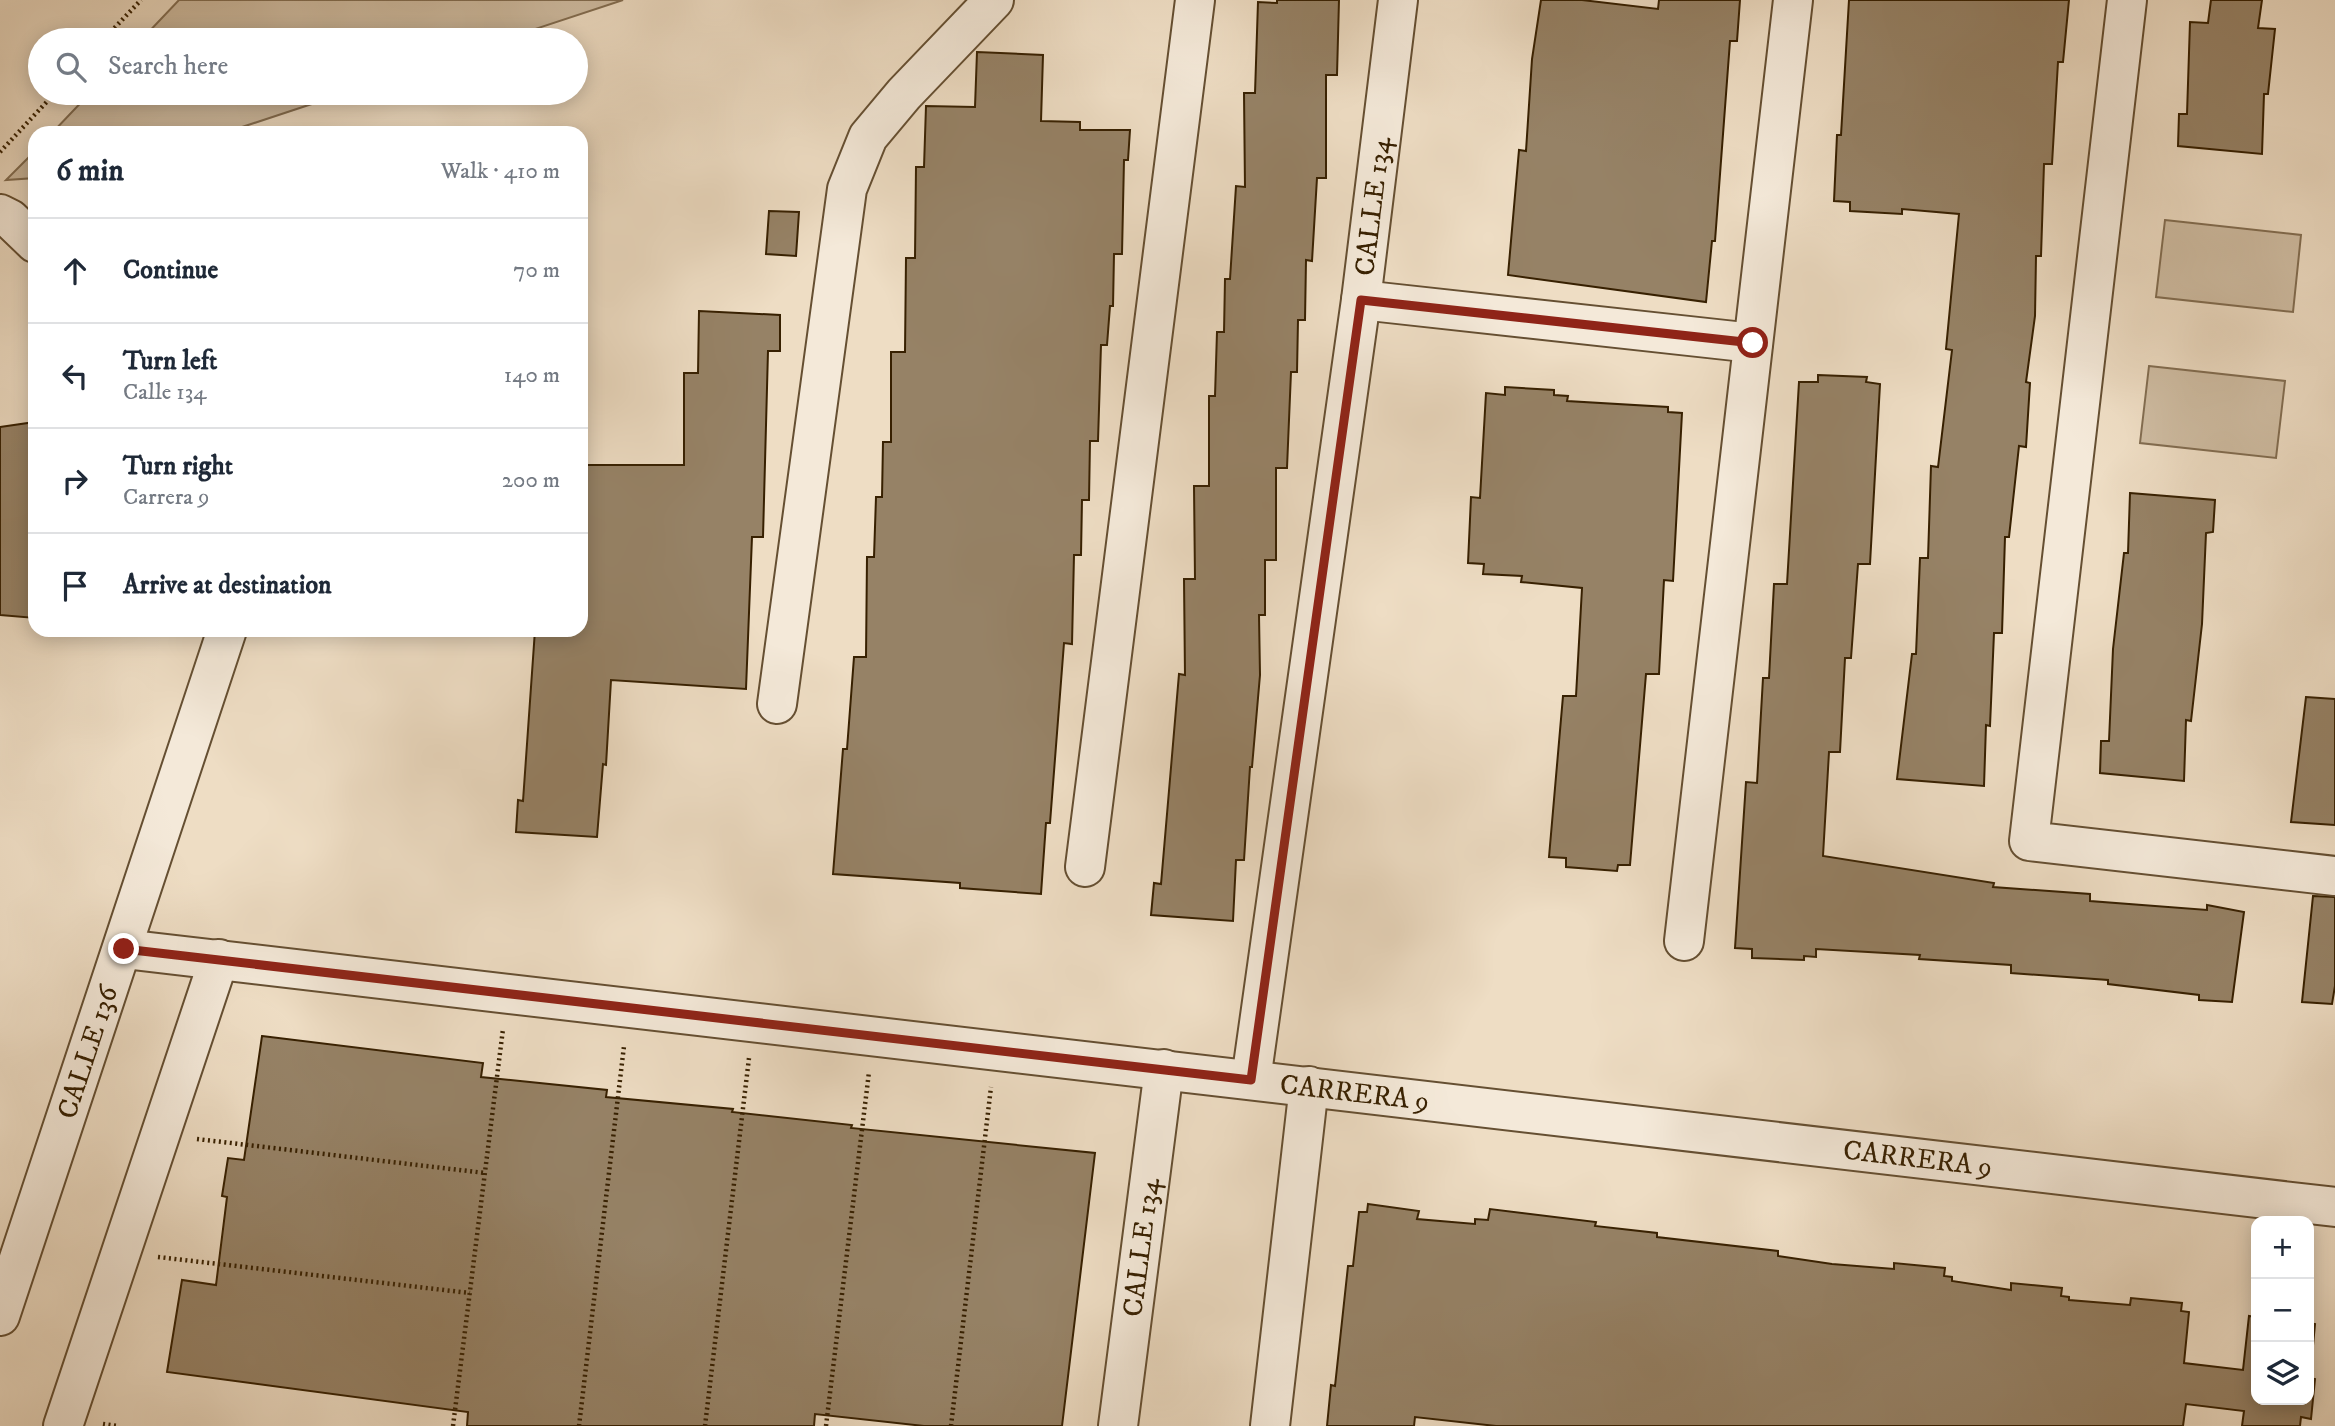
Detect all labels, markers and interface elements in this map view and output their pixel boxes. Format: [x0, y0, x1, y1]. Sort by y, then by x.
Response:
search box [28, 28, 588, 105]
icon: search [52, 48, 90, 86]
text: Search here [108, 50, 228, 83]
street label: CALLE 134 [1347, 134, 1399, 278]
text: 6 min [56, 153, 124, 190]
text: Walk · 410 m [441, 157, 560, 186]
icon: ahead [56, 252, 94, 290]
text: Continue [123, 254, 218, 287]
text: 70 m [513, 256, 560, 285]
route start [1737, 327, 1768, 358]
text: Turn left [123, 345, 217, 378]
icon: left [56, 357, 94, 395]
text: 140 m [504, 361, 560, 390]
text: Calle 134 [123, 378, 207, 407]
text: Turn right [123, 450, 233, 483]
icon: right [56, 462, 94, 500]
text: 200 m [502, 466, 560, 495]
text: Carrera 9 [123, 483, 209, 512]
icon: arrive [56, 567, 94, 605]
text: Arrive at destination [123, 569, 332, 602]
route end [108, 933, 139, 964]
street label: CALLE 136 [49, 980, 126, 1123]
street label: CARRERA 9 [1278, 1067, 1431, 1119]
street label: CARRERA 9 [1841, 1132, 1994, 1184]
street label: CALLE 134 [1115, 1175, 1167, 1319]
map controls [2251, 1216, 2314, 1405]
button: + [2251, 1216, 2314, 1279]
button: − [2251, 1279, 2314, 1342]
button: layers [2251, 1342, 2314, 1405]

